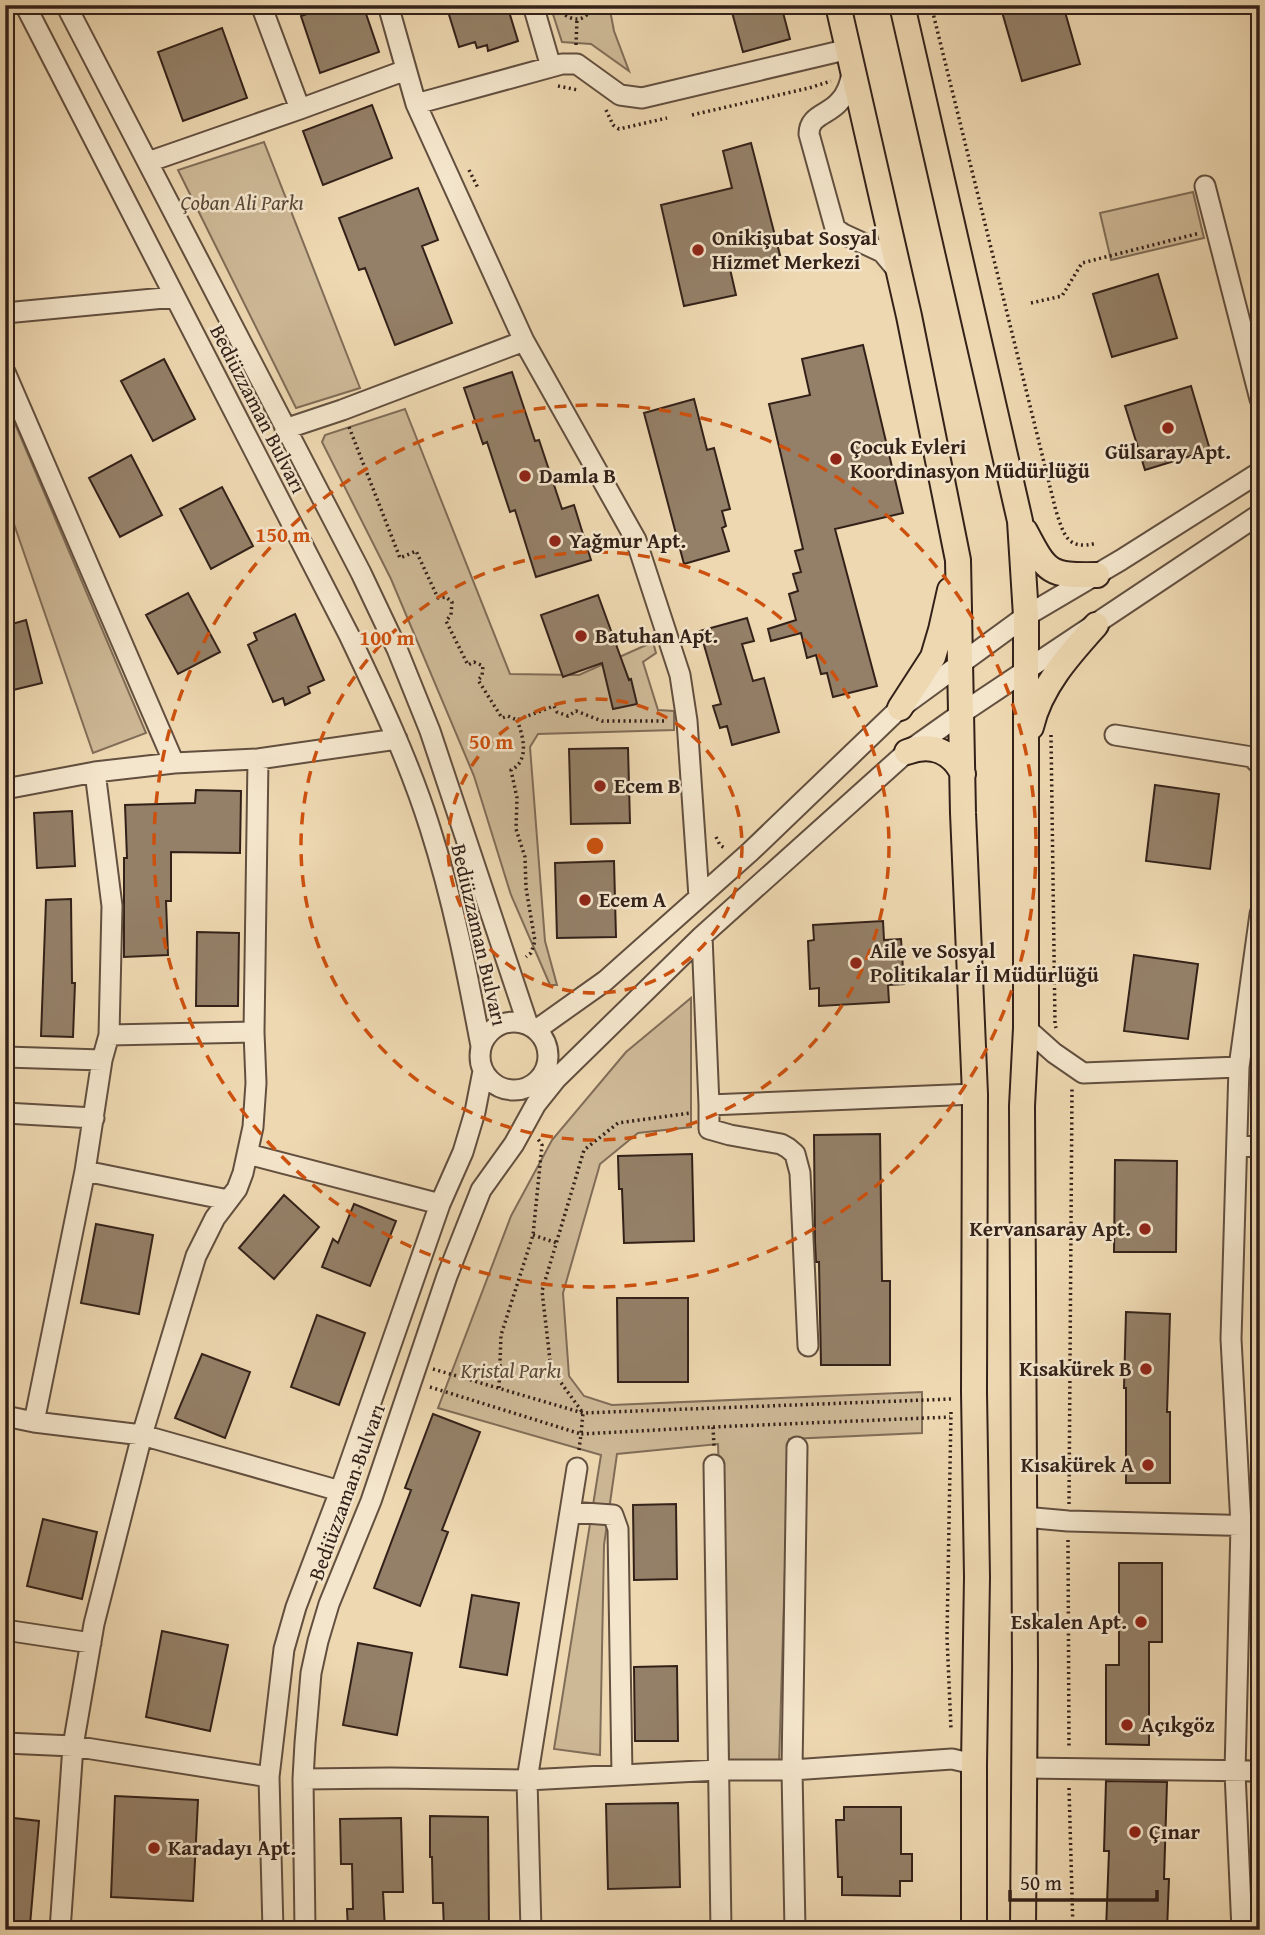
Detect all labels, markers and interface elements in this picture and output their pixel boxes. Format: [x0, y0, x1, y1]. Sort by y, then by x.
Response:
park label: Çoban Ali Parkı [180, 187, 304, 218]
place label: Onikişubat Sosyal Hizmet Merkezi [712, 222, 878, 277]
marker: Onikişubat Sosyal Hizmet Merkezi [690, 242, 706, 258]
street label: Bediüzzaman Bulvarı [202, 319, 314, 499]
marker: Gülsaray Apt. [1160, 420, 1176, 436]
place label: Çocuk Evleri Koordinasyon Müdürlüğü [850, 431, 1090, 486]
place label: Gülsaray Apt. [1105, 436, 1231, 467]
marker: Çocuk Evleri Koordinasyon Müdürlüğü [828, 451, 844, 467]
place label: Damla B [539, 460, 616, 491]
marker: Damla B [517, 468, 533, 484]
text: 150 m [255, 519, 311, 550]
place label: Yağmur Apt. [569, 525, 686, 556]
marker: Yağmur Apt. [547, 533, 563, 549]
place label: Batuhan Apt. [595, 620, 718, 651]
text: 100 m [359, 622, 415, 653]
marker: Batuhan Apt. [573, 628, 589, 644]
text: 50 m [469, 726, 513, 757]
place label: Ecem B [614, 770, 681, 801]
marker: Ecem B [592, 778, 608, 794]
centre of rings [583, 834, 607, 858]
street label: Bediüzzaman Bulvarı [443, 841, 515, 1029]
place label: Ecem A [599, 884, 667, 915]
marker: Ecem A [577, 892, 593, 908]
place label: Aile ve Sosyal Politikalar İl Müdürlüğü [870, 935, 1099, 990]
marker: Aile ve Sosyal Politikalar İl Müdürlüğü [848, 955, 864, 971]
place label: Kervansaray Apt. [970, 1213, 1131, 1244]
marker: Kervansaray Apt. [1137, 1221, 1153, 1237]
place label: Kısakürek B [1019, 1353, 1132, 1384]
park label: Kristal Parkı [460, 1355, 561, 1386]
marker: Kısakürek B [1138, 1361, 1154, 1377]
street label: Bediüzzaman Bulvarı [300, 1399, 393, 1584]
place label: Kısakürek A [1021, 1449, 1135, 1480]
marker: Kısakürek A [1140, 1457, 1156, 1473]
place label: Eskalen Apt. [1011, 1606, 1127, 1637]
marker: Eskalen Apt. [1133, 1614, 1149, 1630]
place label: Açıkgöz [1141, 1709, 1215, 1740]
marker: Açıkgöz [1119, 1717, 1135, 1733]
place label: Çınar [1149, 1816, 1201, 1847]
marker: Çınar [1127, 1824, 1143, 1840]
place label: Karadayı Apt. [168, 1832, 296, 1863]
marker: Karadayı Apt. [146, 1840, 162, 1856]
scale bar [1010, 1858, 1156, 1902]
text: 50 m [1020, 1867, 1062, 1898]

